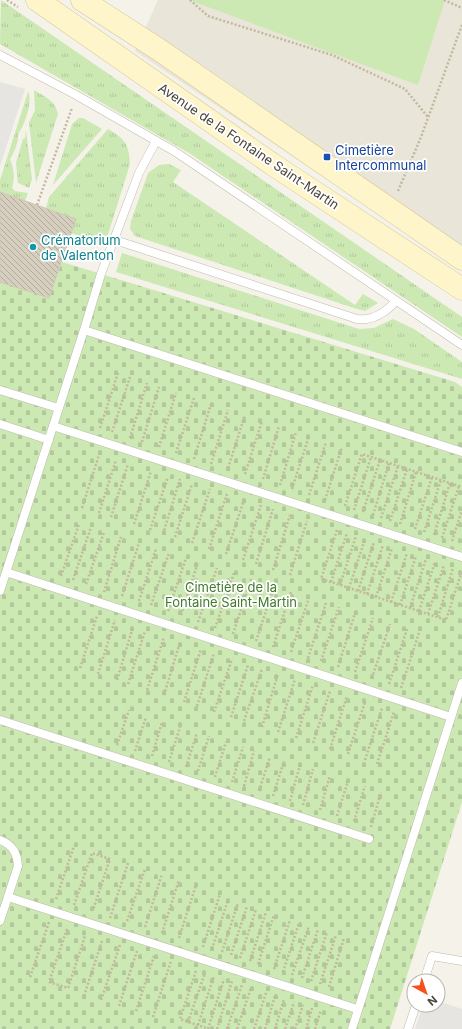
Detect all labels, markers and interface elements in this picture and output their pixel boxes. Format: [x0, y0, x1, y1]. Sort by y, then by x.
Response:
street label: Avenue de la Fontaine Saint-Martin [156, 79, 342, 213]
place label: Cimetière Intercommunal [335, 142, 426, 173]
marker: Cimetière Intercommunal [322, 152, 332, 162]
place label: Crématorium de Valenton [41, 232, 121, 263]
marker: Crématorium de Valenton [28, 242, 38, 252]
park label: Cimetière de la Fontaine Saint-Martin [165, 579, 297, 610]
north arrow [406, 973, 446, 1013]
text: N [425, 993, 440, 1009]

